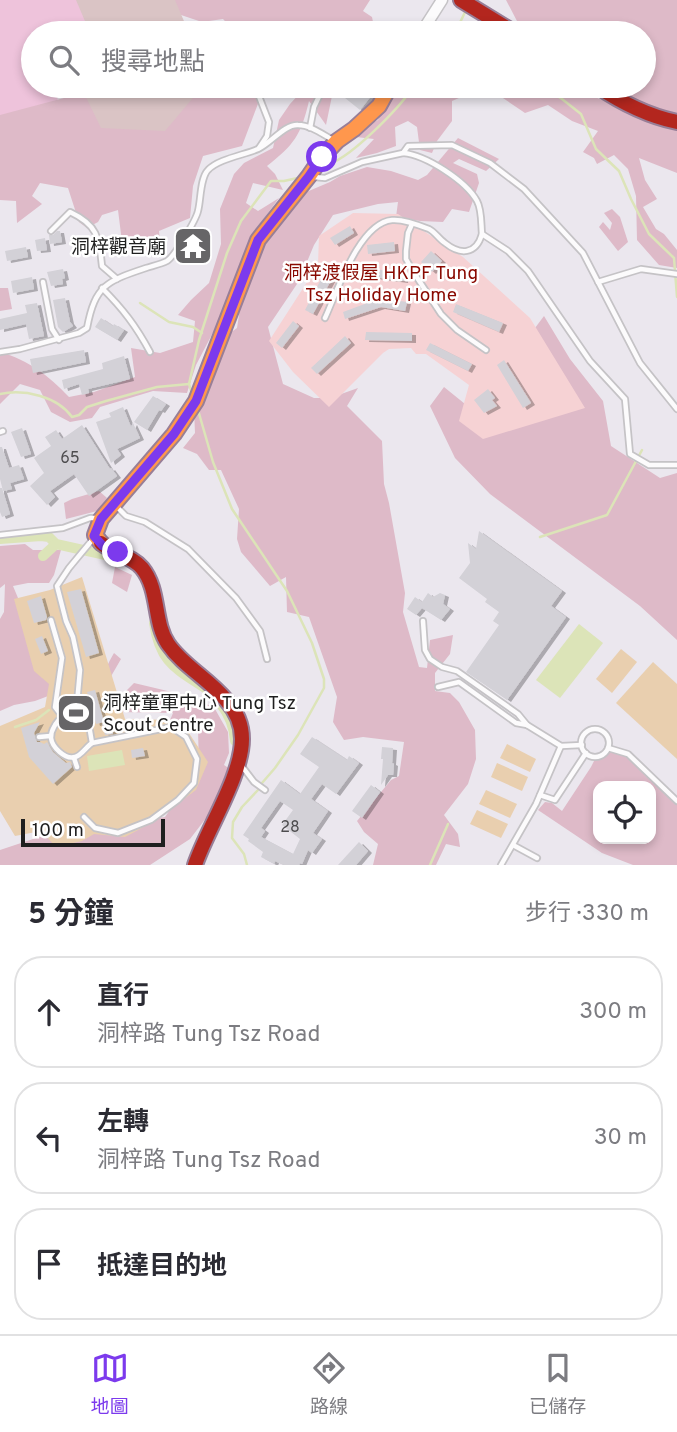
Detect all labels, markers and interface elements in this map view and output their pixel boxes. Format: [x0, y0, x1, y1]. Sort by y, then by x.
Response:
search box [21, 21, 656, 98]
icon: search [45, 41, 83, 79]
text: 搜尋地點 [101, 47, 205, 80]
route start [306, 141, 337, 172]
temple icon: 洞梓觀音廟 [172, 225, 214, 267]
place label: 洞梓觀音廟 [71, 236, 166, 260]
park label: 洞梓渡假屋 HKPF Tung Tsz Holiday Home [284, 262, 478, 308]
house number: 65 [60, 449, 80, 469]
route end [102, 536, 133, 567]
sports icon: 洞梓童軍中心 Tung Tsz Scout Centre [55, 692, 97, 734]
place label: 洞梓童軍中心 Tung Tsz Scout Centre [103, 692, 296, 738]
map controls [593, 781, 656, 844]
button: locate [593, 781, 656, 844]
scale bar [21, 816, 164, 848]
house number: 28 [280, 818, 300, 838]
text: 100 m [32, 819, 84, 843]
text: 5 分鐘 [28, 897, 114, 934]
text: 步行 · 330 m [525, 900, 649, 929]
text: 直行 [97, 981, 149, 1014]
icon: ahead [30, 993, 68, 1031]
text: 300 m [579, 998, 647, 1027]
text: 洞梓路 Tung Tsz Road [97, 1021, 320, 1050]
text: 左轉 [97, 1107, 149, 1140]
icon: left [30, 1119, 68, 1157]
text: 30 m [594, 1124, 647, 1153]
text: 洞梓路 Tung Tsz Road [97, 1147, 320, 1176]
icon: arrive [30, 1245, 68, 1283]
text: 抵達目的地 [97, 1251, 227, 1284]
tab: 地圖 [91, 1349, 129, 1420]
tab: 路線 [310, 1349, 348, 1420]
tab: 已儲存 [529, 1349, 586, 1420]

